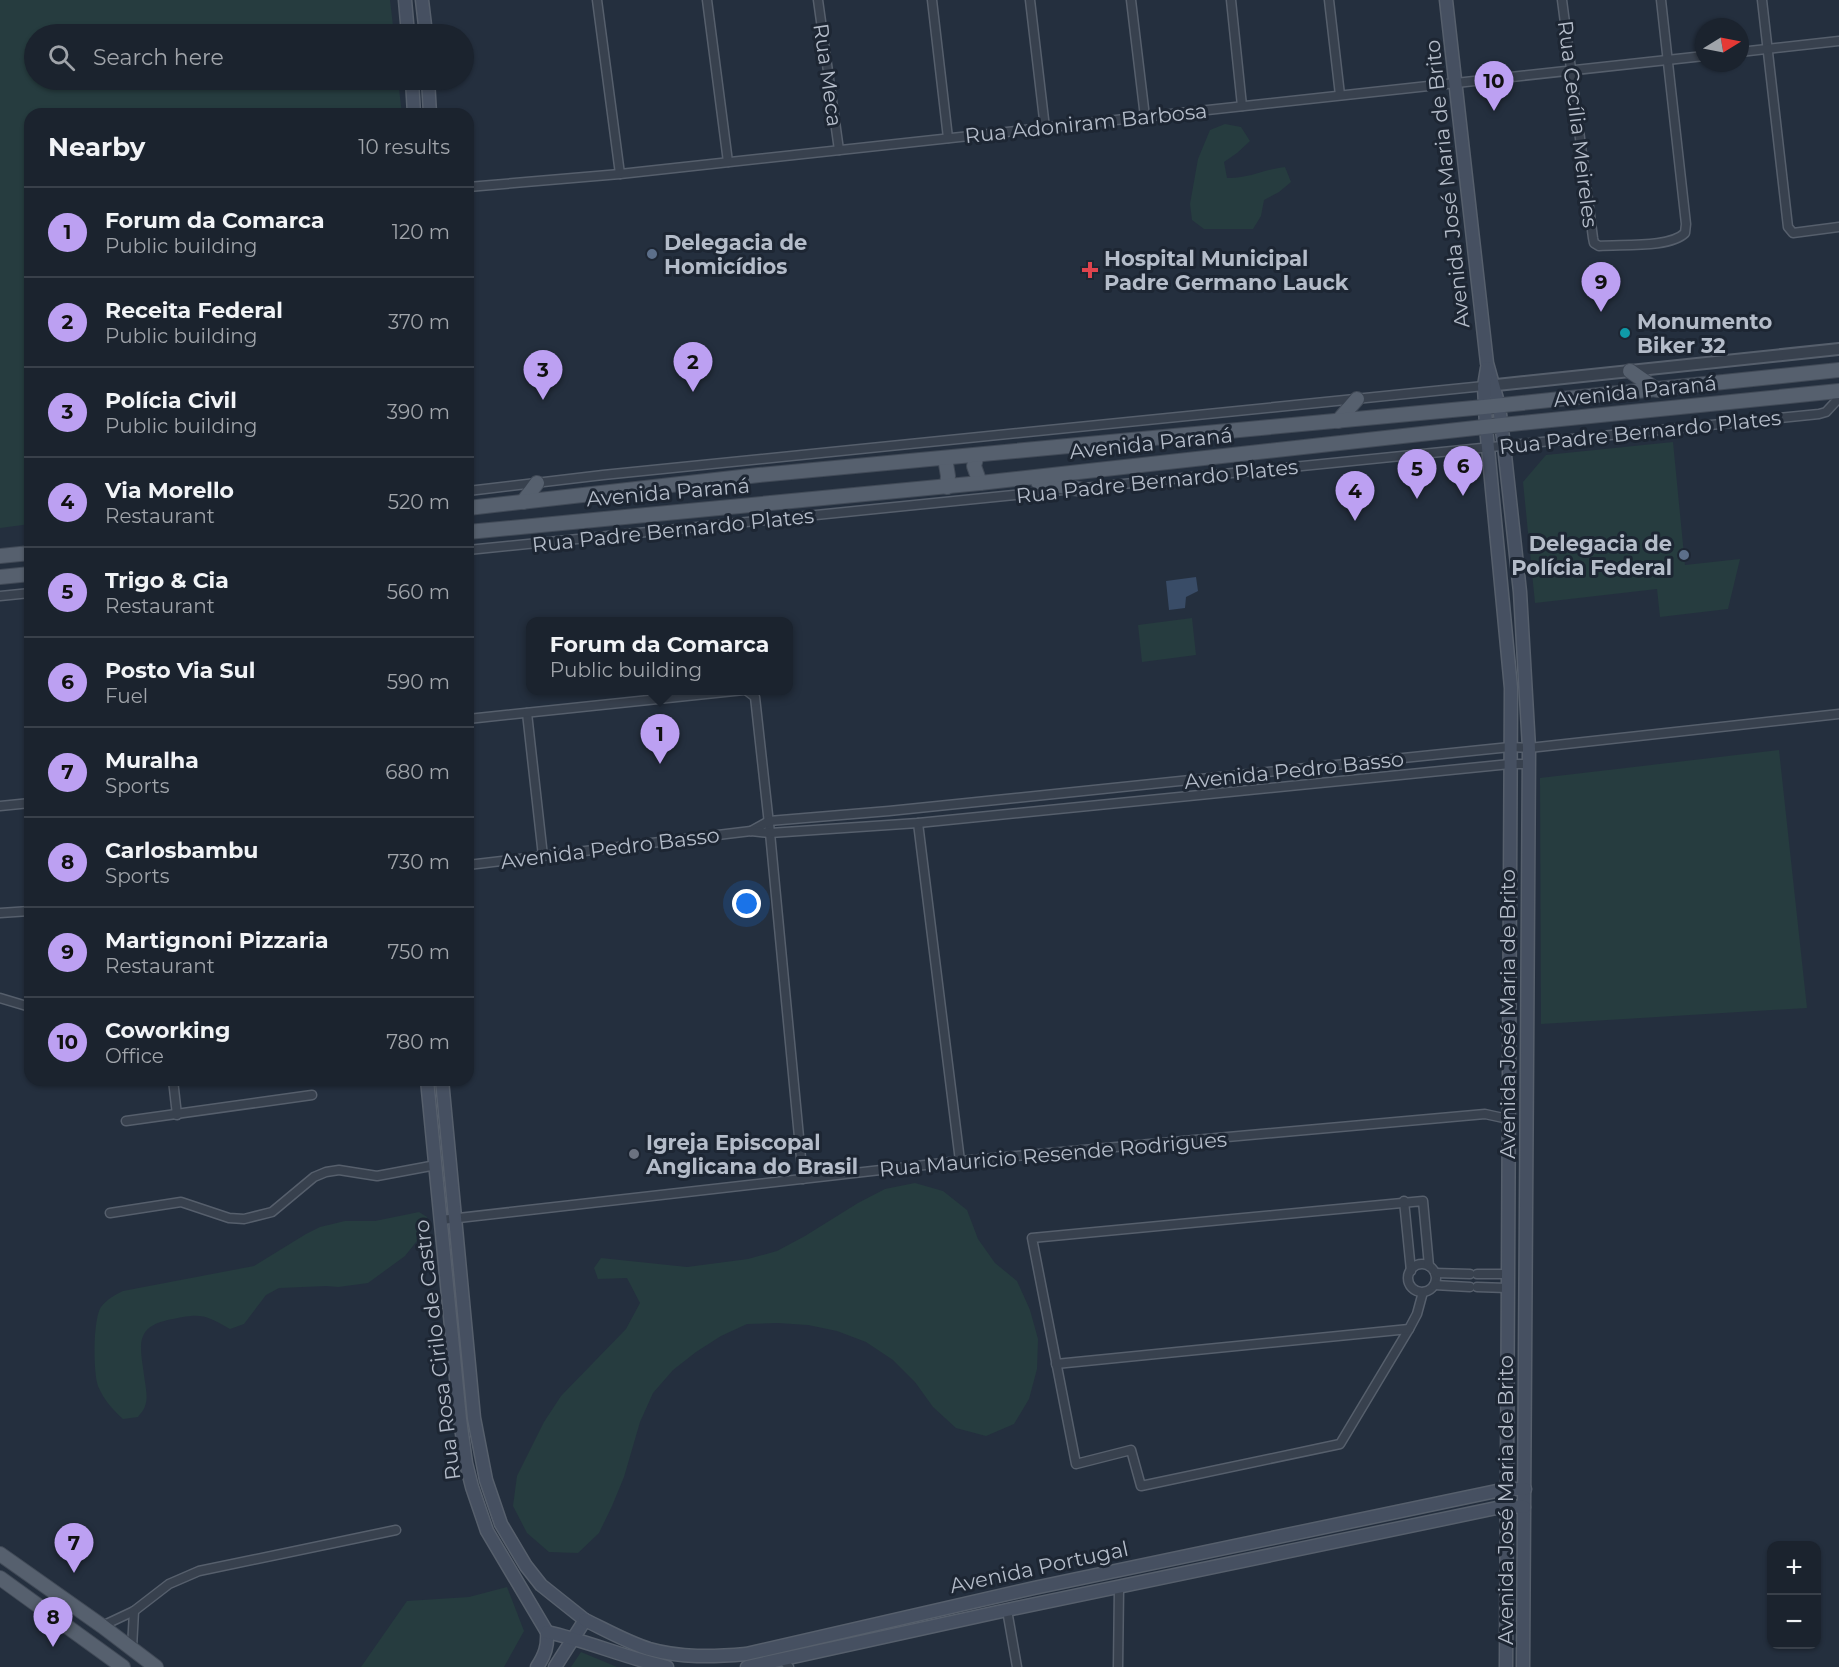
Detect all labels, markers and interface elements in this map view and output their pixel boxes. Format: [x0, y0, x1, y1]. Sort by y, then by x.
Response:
north arrow [1695, 18, 1749, 72]
street label: Rua Cecília Meireles [1553, 19, 1603, 229]
street label: Rua Meca [808, 22, 848, 128]
search box [24, 24, 474, 90]
street label: Avenida José Maria de Brito [1419, 39, 1475, 329]
icon: search [45, 41, 78, 74]
text: Search here [93, 44, 224, 71]
pin: 10 [1474, 62, 1514, 111]
street label: Rua Adoniram Barbosa [964, 98, 1208, 148]
text: Nearby [48, 131, 145, 163]
text: 10 results [358, 135, 450, 159]
text: Forum da Comarca [105, 207, 325, 234]
text: 1 [64, 220, 71, 244]
text: 120 m [392, 220, 450, 244]
place label: Delegacia de Homicídios [664, 230, 807, 279]
text: Public building [105, 234, 258, 258]
place label: Hospital Municipal Padre Germano Lauck [1104, 246, 1349, 295]
marker: Delegacia de Homicídios [645, 247, 659, 261]
marker: Hospital Municipal Padre Germano Lauck [1081, 261, 1099, 279]
pin: 9 [1582, 262, 1620, 312]
text: Receita Federal [105, 297, 283, 324]
place label: Monumento Biker 32 [1637, 309, 1772, 358]
text: 2 [62, 310, 73, 334]
text: 370 m [388, 310, 450, 334]
text: Public building [105, 324, 258, 348]
marker: Monumento Biker 32 [1618, 326, 1632, 340]
pin: 2 [674, 342, 712, 392]
pin: 3 [524, 350, 562, 400]
street label: Avenida Paraná [1552, 370, 1718, 412]
text: Polícia Civil [105, 387, 237, 414]
text: 3 [62, 400, 73, 424]
text: 390 m [387, 400, 450, 424]
street label: Rua Padre Bernardo Plates [1498, 405, 1782, 459]
text: Public building [105, 414, 258, 438]
street label: Avenida Paraná [1068, 422, 1234, 464]
pin: 6 [1444, 446, 1482, 496]
pin: 5 [1398, 450, 1436, 499]
street label: Rua Padre Bernardo Plates [1015, 454, 1299, 508]
street label: Avenida Paraná [585, 472, 751, 512]
pin: 4 [1336, 472, 1374, 521]
text: Via Morello [105, 477, 234, 504]
text: 4 [61, 490, 74, 514]
text: 520 m [388, 490, 450, 514]
street label: Rua Padre Bernardo Plates [531, 503, 815, 557]
text: Restaurant [105, 504, 215, 528]
place label: Delegacia de Polícia Federal [1511, 531, 1672, 580]
marker: Delegacia de Polícia Federal [1677, 548, 1691, 562]
text: Trigo & Cia [105, 567, 229, 594]
text: 5 [62, 580, 73, 604]
text: 560 m [387, 580, 450, 604]
text: Restaurant [105, 594, 215, 618]
popup [526, 617, 793, 695]
text: Forum da Comarca [550, 631, 769, 658]
text: Posto Via Sul [105, 657, 255, 684]
text: Public building [550, 658, 702, 682]
text: 6 [61, 670, 74, 694]
text: 590 m [387, 670, 450, 694]
text: Fuel [105, 684, 148, 708]
pin: 1 [640, 714, 680, 764]
street label: Avenida Pedro Basso [1183, 746, 1405, 794]
text: Muralha [105, 747, 199, 774]
text: 7 [61, 760, 74, 784]
text: 680 m [385, 760, 450, 784]
text: Sports [105, 774, 170, 798]
street label: Avenida Pedro Basso [499, 822, 721, 874]
text: Carlosbambu [105, 837, 258, 864]
text: 8 [61, 850, 74, 874]
text: 730 m [387, 850, 450, 874]
text: Sports [105, 864, 170, 888]
street label: Avenida José Maria de Brito [1495, 869, 1520, 1159]
your location [732, 889, 761, 918]
text: Martignoni Pizzaria [105, 927, 329, 954]
text: 9 [61, 940, 74, 964]
text: 750 m [388, 940, 450, 964]
text: Restaurant [105, 954, 215, 978]
text: Coworking [105, 1017, 230, 1044]
text: 10 [57, 1030, 78, 1054]
text: 780 m [386, 1030, 450, 1054]
text: Office [105, 1044, 164, 1068]
street label: Rua Mauricio Resende Rodrigues [878, 1126, 1228, 1182]
place label: Igreja Episcopal Anglicana do Brasil [645, 1130, 858, 1179]
marker: Igreja Episcopal Anglicana do Brasil [627, 1147, 641, 1161]
street label: Rua Rosa Cirilo de Castro [409, 1218, 465, 1482]
street label: Avenida José Maria de Brito [1493, 1355, 1518, 1645]
pin: 7 [54, 1524, 94, 1573]
street label: Avenida Portugal [947, 1536, 1131, 1598]
map controls [1767, 1541, 1821, 1649]
button: + [1767, 1541, 1821, 1595]
button: − [1767, 1595, 1821, 1649]
pin: 8 [34, 1598, 72, 1647]

